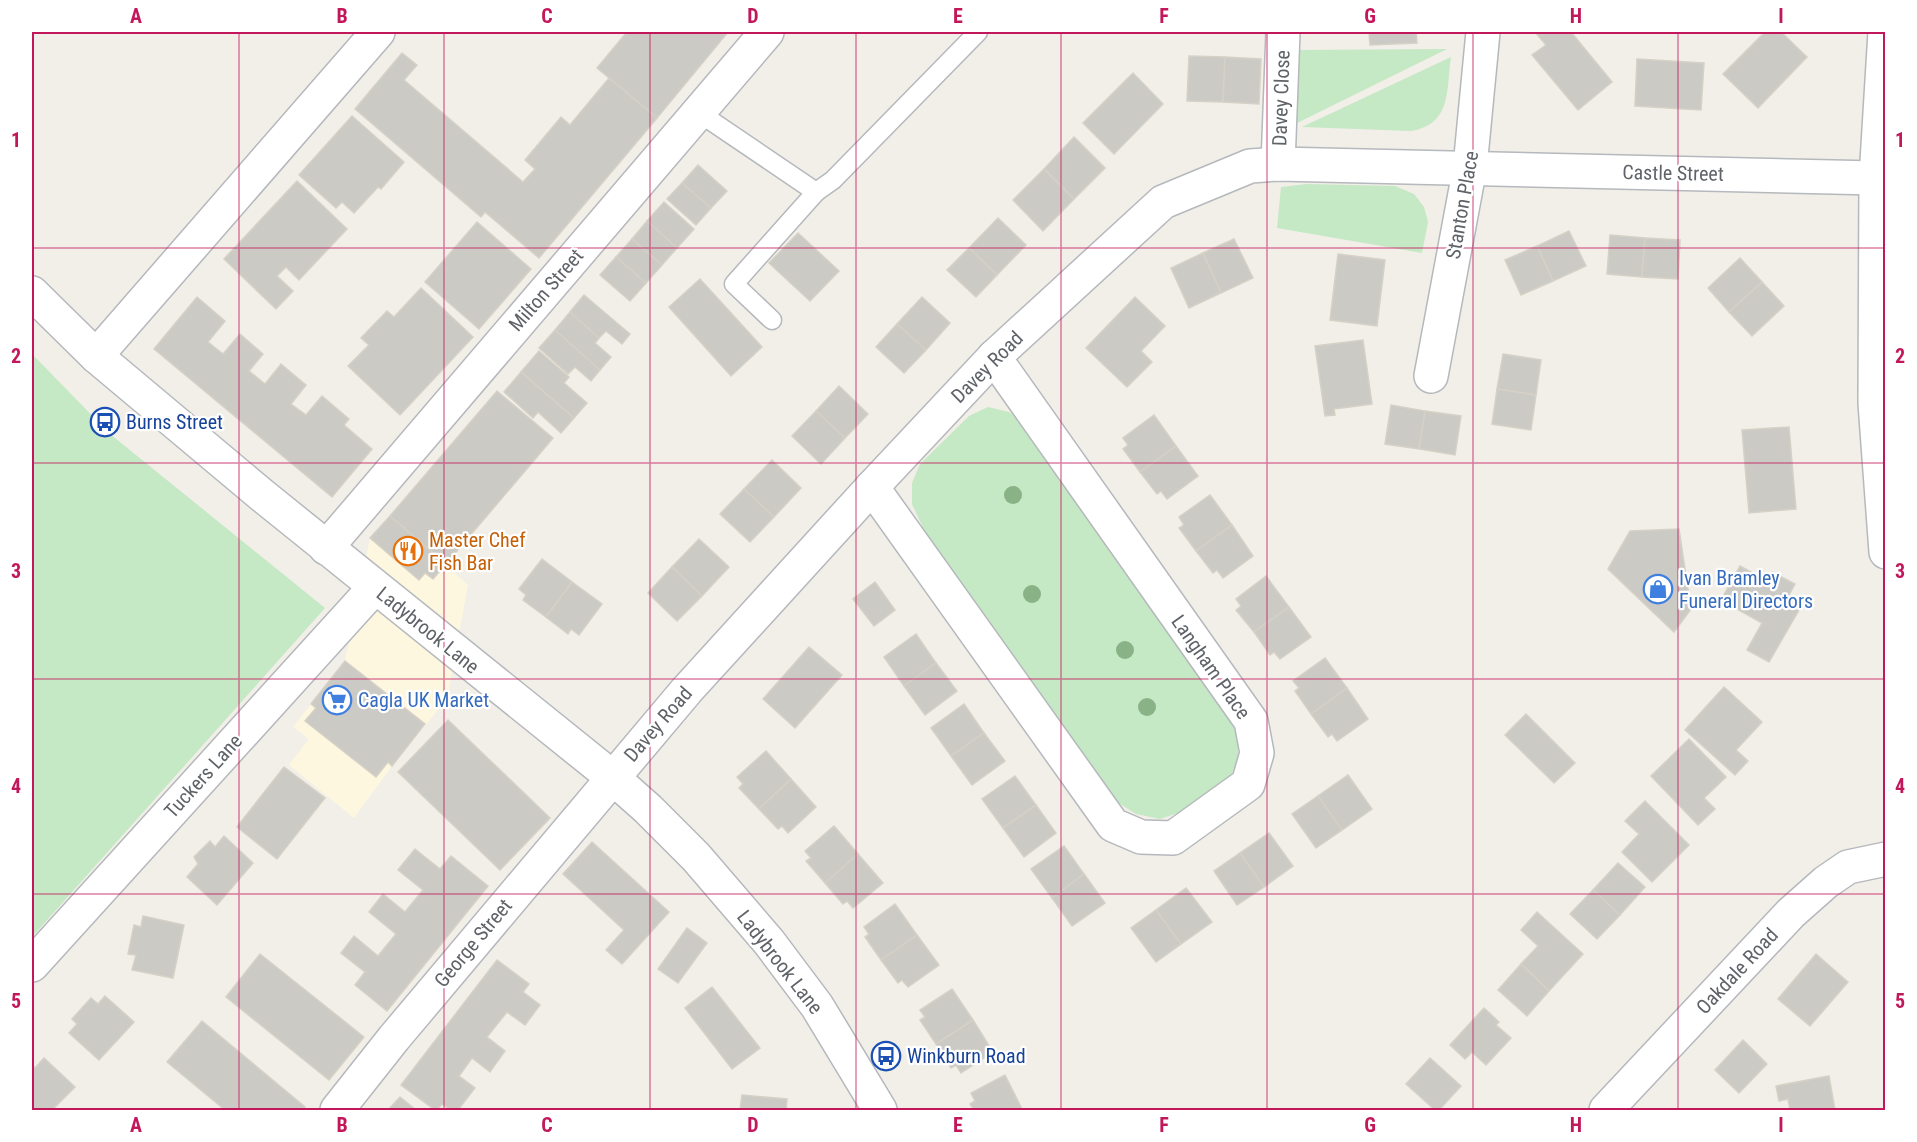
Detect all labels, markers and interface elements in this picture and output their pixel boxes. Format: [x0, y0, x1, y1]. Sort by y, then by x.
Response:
text: A [130, 4, 142, 28]
text: B [336, 4, 348, 28]
text: C [541, 4, 553, 28]
text: D [747, 4, 759, 28]
text: E [953, 4, 963, 28]
text: F [1159, 4, 1169, 28]
text: G [1364, 4, 1376, 28]
text: H [1570, 4, 1582, 28]
text: I [1778, 4, 1784, 28]
street label: Davey Close [1267, 50, 1295, 146]
text: 1 [11, 128, 21, 152]
text: 1 [1895, 128, 1905, 152]
street label: Stanton Place [1441, 149, 1483, 261]
street label: Castle Street [1622, 160, 1724, 186]
street label: Milton Street [504, 244, 588, 336]
street label: Davey Road [946, 326, 1028, 408]
text: 2 [11, 344, 21, 368]
text: 2 [1895, 344, 1905, 368]
bus stop icon: Burns Street [89, 406, 121, 438]
place label: Burns Street [126, 410, 223, 434]
place label: Master Chef Fish Bar [429, 528, 526, 575]
restaurant icon: Master Chef Fish Bar [392, 535, 424, 567]
text: 3 [11, 559, 21, 583]
text: 3 [1895, 559, 1905, 583]
place label: Ivan Bramley Funeral Directors [1679, 566, 1813, 613]
shop icon: Ivan Bramley Funeral Directors [1642, 573, 1674, 605]
street label: Ladybrook Lane [372, 581, 484, 679]
street label: Langham Place [1166, 610, 1256, 724]
street label: Davey Road [619, 682, 697, 766]
supermarket icon: Cagla UK Market [321, 684, 353, 716]
place label: Cagla UK Market [358, 688, 489, 712]
street label: Tuckers Lane [159, 729, 247, 823]
text: 4 [11, 774, 21, 798]
text: 4 [1895, 774, 1905, 798]
street label: George Street [429, 894, 517, 992]
street label: Ladybrook Lane [732, 905, 828, 1019]
street label: Oakdale Road [1691, 923, 1783, 1019]
text: 5 [11, 989, 21, 1013]
text: 5 [1895, 989, 1905, 1013]
bus stop icon: Winkburn Road [870, 1040, 902, 1072]
place label: Winkburn Road [907, 1044, 1026, 1068]
text: A [130, 1113, 142, 1137]
text: B [336, 1113, 348, 1137]
text: C [541, 1113, 553, 1137]
text: D [747, 1113, 759, 1137]
text: E [953, 1113, 963, 1137]
text: F [1159, 1113, 1169, 1137]
text: G [1364, 1113, 1376, 1137]
text: H [1570, 1113, 1582, 1137]
text: I [1778, 1113, 1784, 1137]

